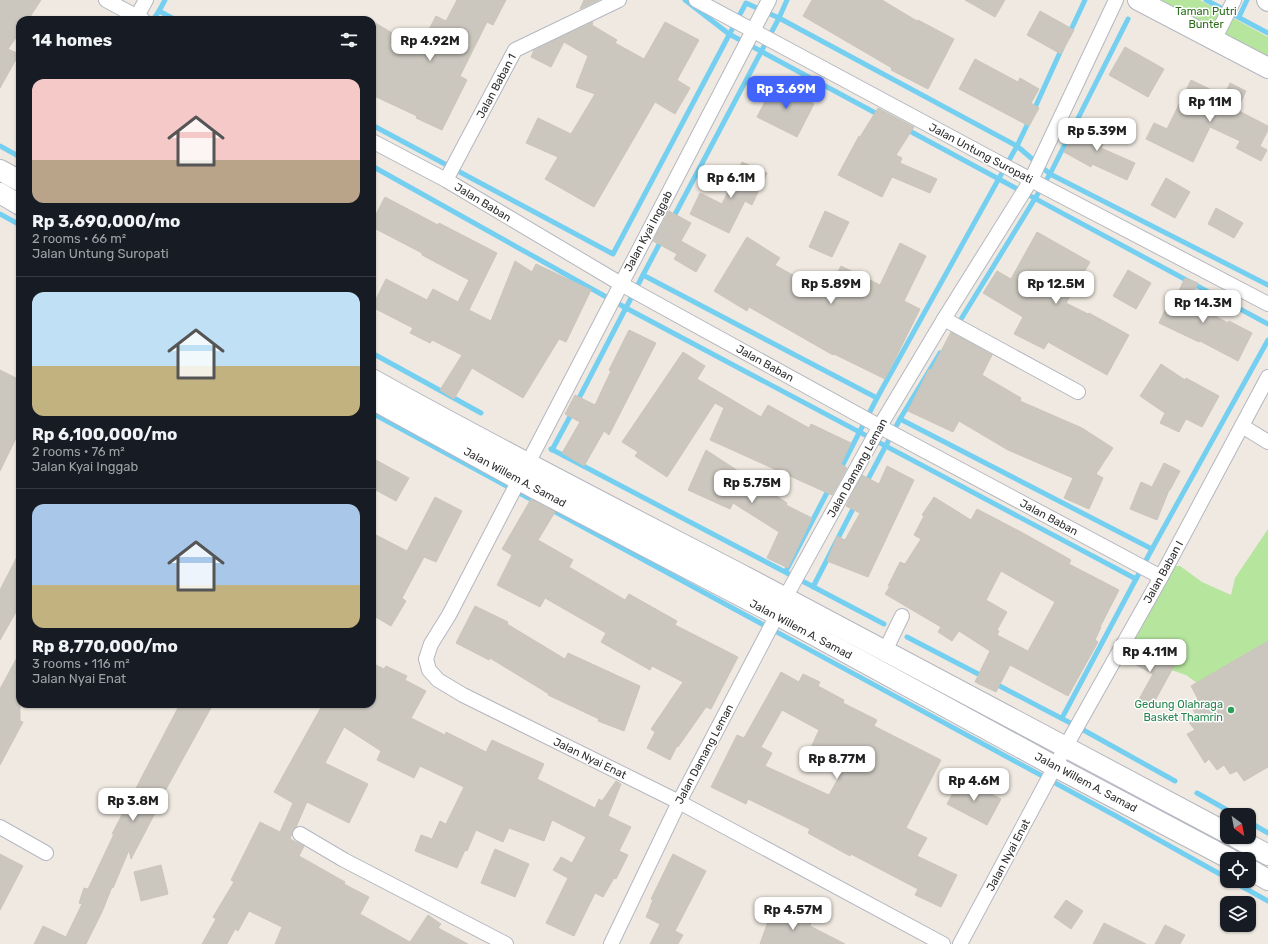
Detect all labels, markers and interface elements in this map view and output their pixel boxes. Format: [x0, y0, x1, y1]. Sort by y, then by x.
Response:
park label: Taman Putri Bunter [1175, 5, 1237, 31]
pin: Rp 4.92M [389, 28, 471, 62]
icon: filters [338, 29, 360, 51]
text: 14 homes [32, 30, 112, 50]
text: Rp 4.92M [400, 33, 460, 48]
street label: Jalan Baban 1 [474, 52, 519, 121]
pin: Rp 3.69M [745, 76, 827, 110]
text: Rp 3.69M [756, 81, 816, 96]
pin: Rp 11M [1177, 89, 1243, 123]
text: Rp 11M [1188, 94, 1232, 109]
icon: home [160, 105, 232, 177]
pin: Rp 5.39M [1056, 118, 1138, 152]
street label: Jalan Untung Suropati [927, 121, 1035, 186]
text: Rp 5.39M [1067, 123, 1127, 138]
pin: Rp 6.1M [694, 165, 768, 199]
text: Rp 6.1M [707, 170, 755, 185]
street label: Jalan Baban [452, 180, 513, 224]
street label: Jalan Kyai Inggab [622, 188, 675, 274]
text: Rp 3,690,000/mo [32, 211, 181, 231]
text: 2 rooms · 66 m² [32, 231, 126, 246]
text: Jalan Untung Suropati [32, 246, 169, 261]
pin: Rp 5.89M [790, 271, 872, 305]
pin: Rp 12.5M [1015, 271, 1097, 305]
text: Rp 5.89M [801, 276, 861, 291]
text: Rp 12.5M [1027, 276, 1085, 291]
pin: Rp 14.3M [1162, 290, 1244, 324]
text: Rp 14.3M [1174, 295, 1232, 310]
icon: home [160, 318, 232, 390]
street label: Jalan Baban [734, 342, 796, 385]
street label: Jalan Damang Leman [825, 416, 890, 520]
text: Rp 6,100,000/mo [32, 424, 177, 444]
text: 2 rooms · 76 m² [32, 444, 125, 459]
street label: Jalan Willem A. Samad [461, 445, 568, 510]
text: Jalan Kyai Inggab [32, 459, 138, 474]
pin: Rp 5.75M [711, 470, 793, 504]
text: Rp 5.75M [723, 475, 781, 490]
street label: Jalan Baban [1018, 497, 1080, 538]
icon: home [160, 530, 232, 602]
street label: Jalan Baban I [1141, 539, 1186, 606]
street label: Jalan Willem A. Samad [747, 597, 854, 662]
text: Rp 8,770,000/mo [32, 636, 178, 656]
pin: Rp 4.11M [1109, 639, 1191, 673]
text: Rp 4.11M [1122, 644, 1178, 659]
text: 3 rooms · 116 m² [32, 656, 130, 671]
text: Jalan Nyai Enat [32, 671, 126, 686]
place label: Gedung Olahraga Basket Thamrin [1135, 698, 1223, 724]
street label: Jalan Damang Leman [673, 702, 736, 806]
marker: Gedung Olahraga Basket Thamrin [1226, 705, 1236, 715]
street label: Jalan Nyai Enat [551, 735, 629, 782]
pin: Rp 8.77M [796, 746, 878, 780]
street label: Jalan Willem A. Samad [1032, 750, 1139, 815]
text: Rp 8.77M [808, 751, 866, 766]
pin: Rp 4.6M [937, 768, 1011, 802]
text: Rp 4.6M [948, 773, 1000, 788]
pin: Rp 3.8M [96, 788, 170, 822]
text: Rp 3.8M [107, 793, 159, 808]
north arrow [1220, 808, 1256, 844]
map controls [1220, 808, 1256, 932]
street label: Jalan Nyai Enat [984, 816, 1033, 893]
button: locate [1220, 852, 1256, 888]
button: layers [1220, 896, 1256, 932]
pin: Rp 4.57M [752, 897, 834, 931]
text: Rp 4.57M [763, 902, 823, 917]

